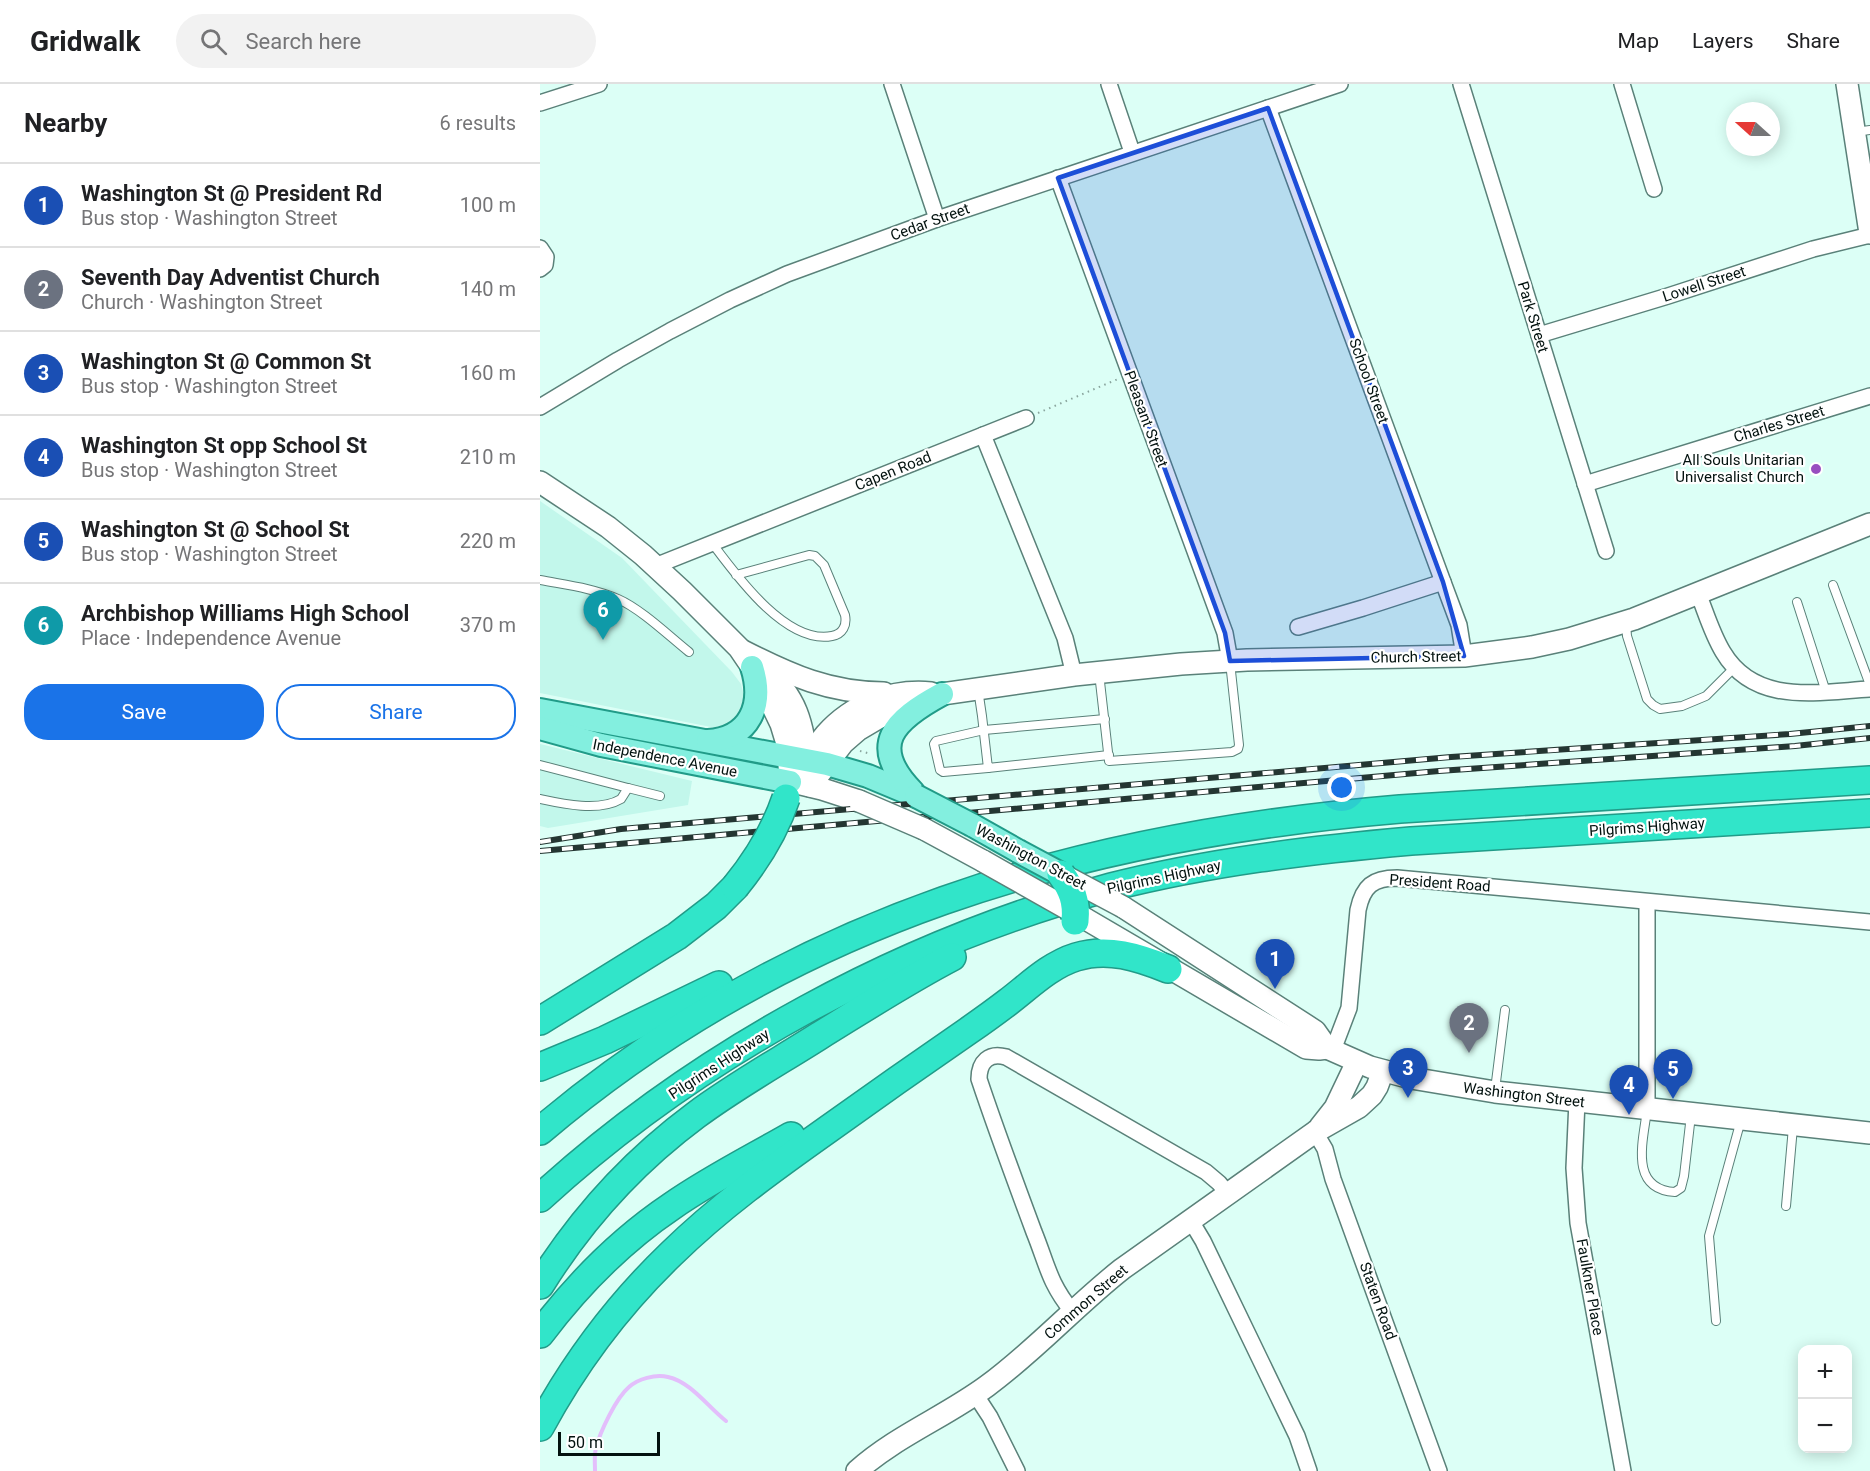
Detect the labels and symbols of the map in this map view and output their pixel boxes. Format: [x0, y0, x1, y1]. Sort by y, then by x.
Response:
north arrow [1726, 102, 1780, 156]
street label: Cedar Street [888, 199, 972, 245]
street label: Lowell Street [1660, 262, 1748, 306]
street label: Park Street [1514, 279, 1552, 355]
street label: School Street [1345, 336, 1393, 426]
street label: Pleasant Street [1120, 368, 1172, 470]
street label: Charles Street [1731, 402, 1827, 446]
street label: Capen Road [852, 448, 934, 494]
place label: All Souls Unitarian Universalist Church [1675, 451, 1804, 486]
marker: All Souls Unitarian Universalist Church [1809, 462, 1823, 476]
pin: 6 [584, 590, 622, 640]
street label: Church Street [1371, 647, 1462, 667]
street label: Independence Avenue [591, 735, 739, 781]
your location [1327, 773, 1356, 802]
street label: Pilgrims Highway [1589, 814, 1705, 840]
street label: Washington Street [973, 820, 1089, 894]
street label: Pilgrims Highway [1105, 856, 1223, 898]
street label: President Road [1389, 870, 1491, 896]
pin: 1 [1256, 940, 1294, 989]
pin: 2 [1450, 1004, 1488, 1053]
street label: Pilgrims Highway [665, 1025, 773, 1103]
pin: 3 [1388, 1048, 1428, 1098]
pin: 5 [1654, 1050, 1692, 1099]
pin: 4 [1610, 1066, 1648, 1115]
street label: Washington Street [1462, 1079, 1586, 1111]
street label: Faulkner Place [1573, 1237, 1607, 1337]
street label: Staten Road [1356, 1260, 1400, 1342]
street label: Common Street [1041, 1261, 1132, 1343]
scale bar [558, 1429, 660, 1456]

